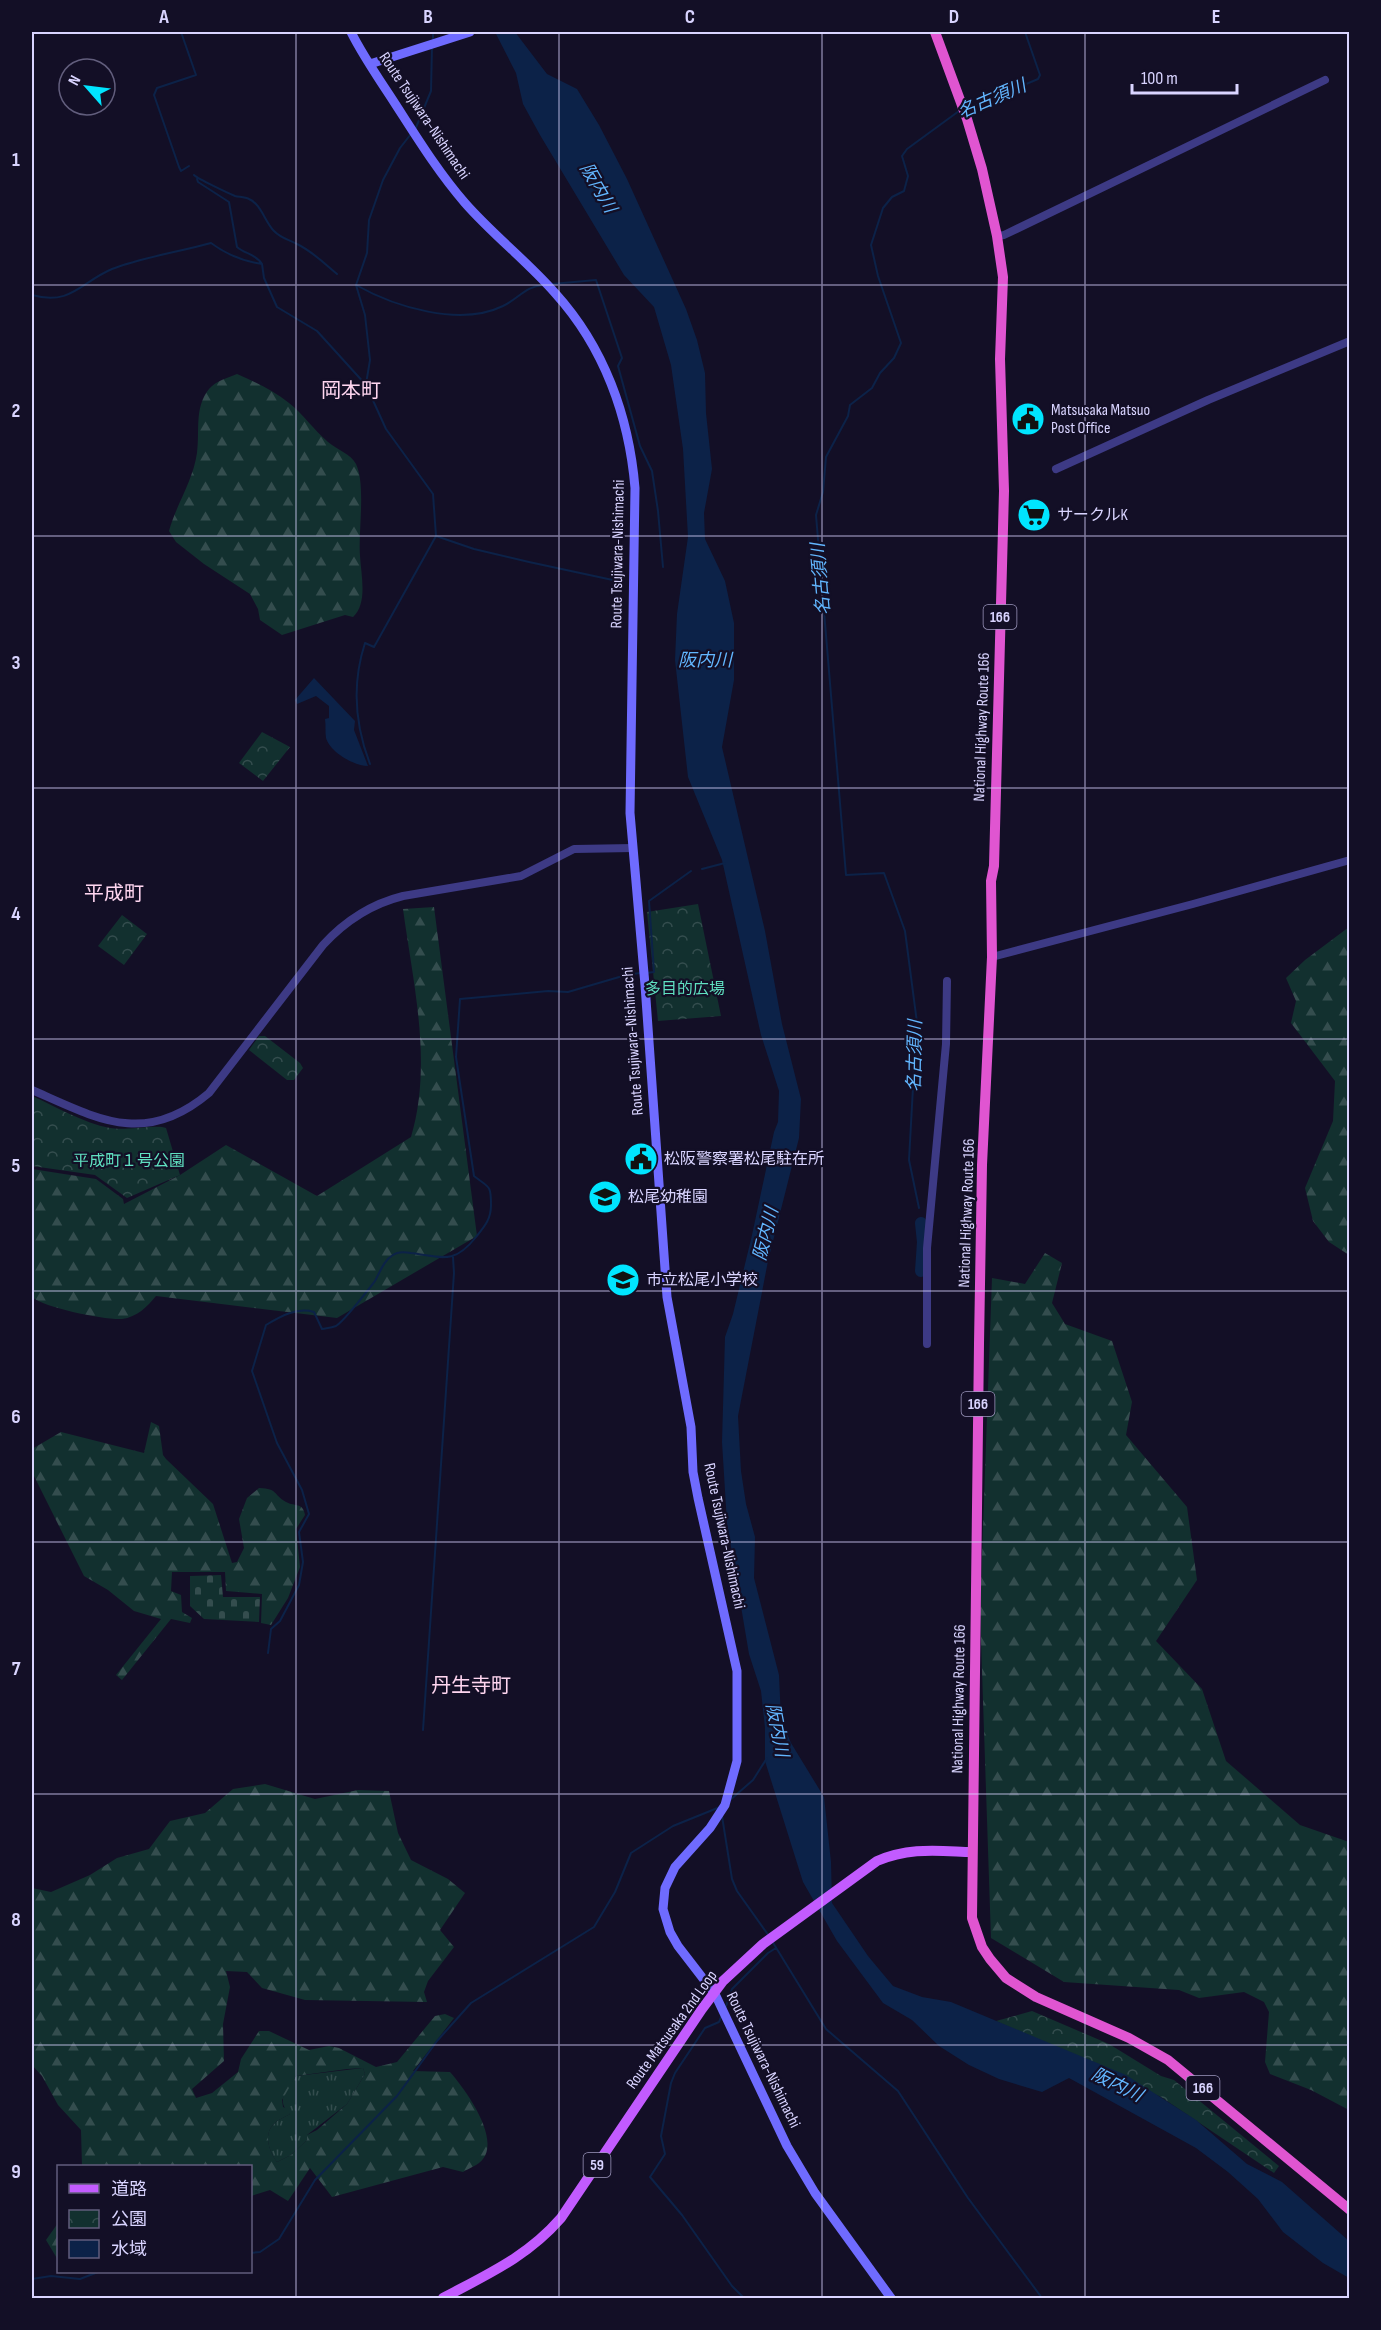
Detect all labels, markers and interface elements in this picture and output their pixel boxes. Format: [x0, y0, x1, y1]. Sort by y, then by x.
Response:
text: A [158, 5, 169, 29]
text: B [423, 5, 433, 29]
text: C [685, 5, 695, 29]
text: D [949, 5, 959, 29]
text: E [1212, 5, 1220, 29]
street label: Route Tsujiwara-Nishimachi [375, 49, 473, 183]
north arrow [57, 57, 117, 117]
scale bar [1132, 57, 1237, 95]
text: 100 m [1141, 68, 1178, 89]
text: N [65, 72, 85, 89]
water label: 名古須川 [955, 74, 1031, 123]
text: 1 [12, 148, 20, 172]
water label: 阪内川 [575, 159, 622, 218]
district label: 岡本町 [321, 379, 381, 403]
text: 2 [12, 399, 20, 423]
public building icon: Matsusaka Matsuo Post Office [1010, 401, 1046, 437]
place label: Matsusaka Matsuo Post Office [1051, 401, 1150, 438]
street label: Route Tsujiwara-Nishimachi [607, 479, 629, 629]
supermarket icon: サークルK [1016, 497, 1052, 533]
place label: サークルK [1057, 506, 1129, 525]
water label: 名古須川 [807, 540, 835, 616]
road number: 166 [984, 605, 1016, 629]
water label: 阪内川 [678, 650, 734, 671]
text: 3 [12, 651, 21, 675]
street label: National Highway Route 166 [970, 652, 994, 802]
district label: 平成町 [84, 882, 144, 906]
text: 4 [11, 902, 21, 926]
street label: Route Tsujiwara-Nishimachi [618, 966, 648, 1116]
park label: 多目的広場 [645, 980, 725, 999]
water label: 名古須川 [904, 1018, 926, 1092]
street label: National Highway Route 166 [955, 1138, 979, 1288]
public building icon: 松阪警察署松尾駐在所 [623, 1141, 659, 1177]
place label: 松阪警察署松尾駐在所 [664, 1150, 824, 1169]
park label: 平成町１号公園 [73, 1152, 185, 1171]
text: 5 [12, 1154, 21, 1178]
school or university icon: 松尾幼稚園 [587, 1179, 623, 1215]
place label: 松尾幼稚園 [628, 1188, 708, 1207]
water label: 阪内川 [749, 1203, 783, 1263]
school or university icon: 市立松尾小学校 [605, 1262, 641, 1298]
place label: 市立松尾小学校 [646, 1271, 758, 1290]
road number: 166 [962, 1392, 994, 1416]
text: 6 [11, 1405, 21, 1429]
street label: Route Tsujiwara-Nishimachi [699, 1461, 749, 1611]
street label: National Highway Route 166 [948, 1624, 970, 1774]
text: 7 [12, 1657, 21, 1681]
district label: 丹生寺町 [431, 1674, 511, 1698]
water label: 阪内川 [762, 1701, 793, 1760]
text: 8 [11, 1908, 21, 1932]
street label: Route Matsusaka 2nd Loop [623, 1967, 721, 2093]
street label: Route Tsujiwara-Nishimachi [722, 1989, 804, 2131]
water label: 阪内川 [1088, 2064, 1148, 2107]
road number: 166 [1186, 2076, 1220, 2100]
road number: 59 [584, 2153, 610, 2177]
text: 9 [11, 2160, 21, 2184]
legend [57, 2165, 252, 2273]
text: 道路 [111, 2179, 147, 2200]
text: 公園 [111, 2209, 147, 2230]
text: 水域 [111, 2239, 147, 2260]

